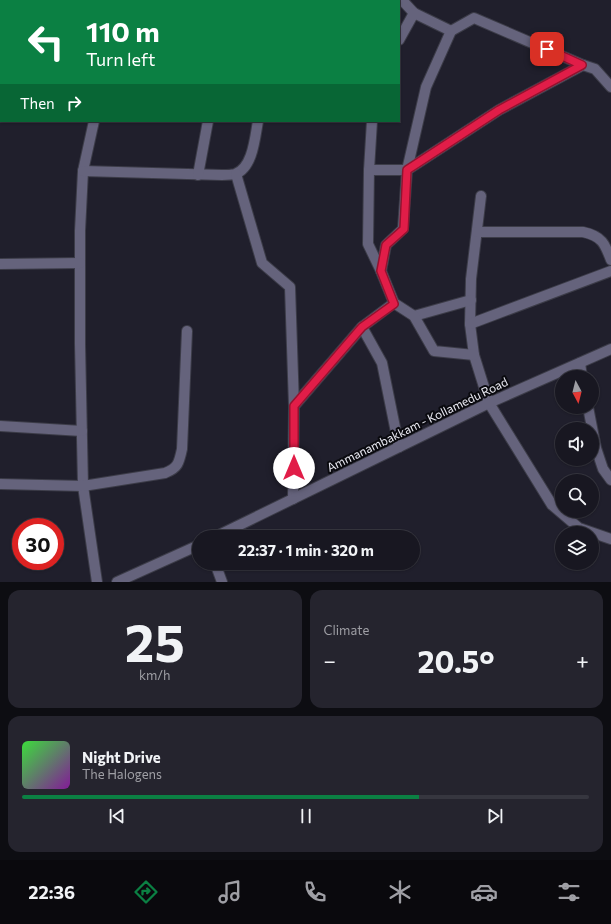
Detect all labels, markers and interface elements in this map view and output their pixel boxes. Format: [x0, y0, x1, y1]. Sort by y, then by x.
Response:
text: 110 m [86, 14, 160, 48]
icon: left [20, 16, 72, 68]
pin [530, 32, 564, 66]
icon: arrive [536, 38, 558, 60]
text: Turn left [86, 48, 155, 70]
icon: right [63, 92, 85, 114]
text: Then [20, 94, 55, 112]
north arrow [555, 370, 599, 414]
map controls [555, 370, 599, 570]
street label: Ammanambakkam - Kollamedu Road [324, 374, 510, 474]
button: sound [555, 422, 599, 466]
position arrow [273, 447, 315, 489]
button: search [555, 474, 599, 518]
speed limit sign: 30 [12, 518, 64, 570]
button: layers [555, 526, 599, 570]
text: 22:37 · 1 min · 320 m [238, 541, 374, 559]
text: 25 [125, 609, 185, 673]
text: Climate [324, 622, 369, 638]
text: 20.5° [418, 642, 495, 679]
text: − [324, 647, 336, 674]
text: + [576, 647, 589, 674]
text: km/h [139, 667, 171, 683]
text: Night Drive [82, 748, 161, 766]
text: The Halogens [82, 766, 162, 782]
icon: previous [106, 805, 128, 827]
icon: pause [295, 805, 317, 827]
icon: next [484, 805, 506, 827]
icon: directions [132, 878, 160, 906]
icon: music [216, 878, 244, 906]
icon: phone [301, 878, 329, 906]
icon: climate [386, 878, 414, 906]
icon: car [470, 878, 498, 906]
icon: filters [555, 878, 583, 906]
text: 22:36 [28, 881, 75, 903]

